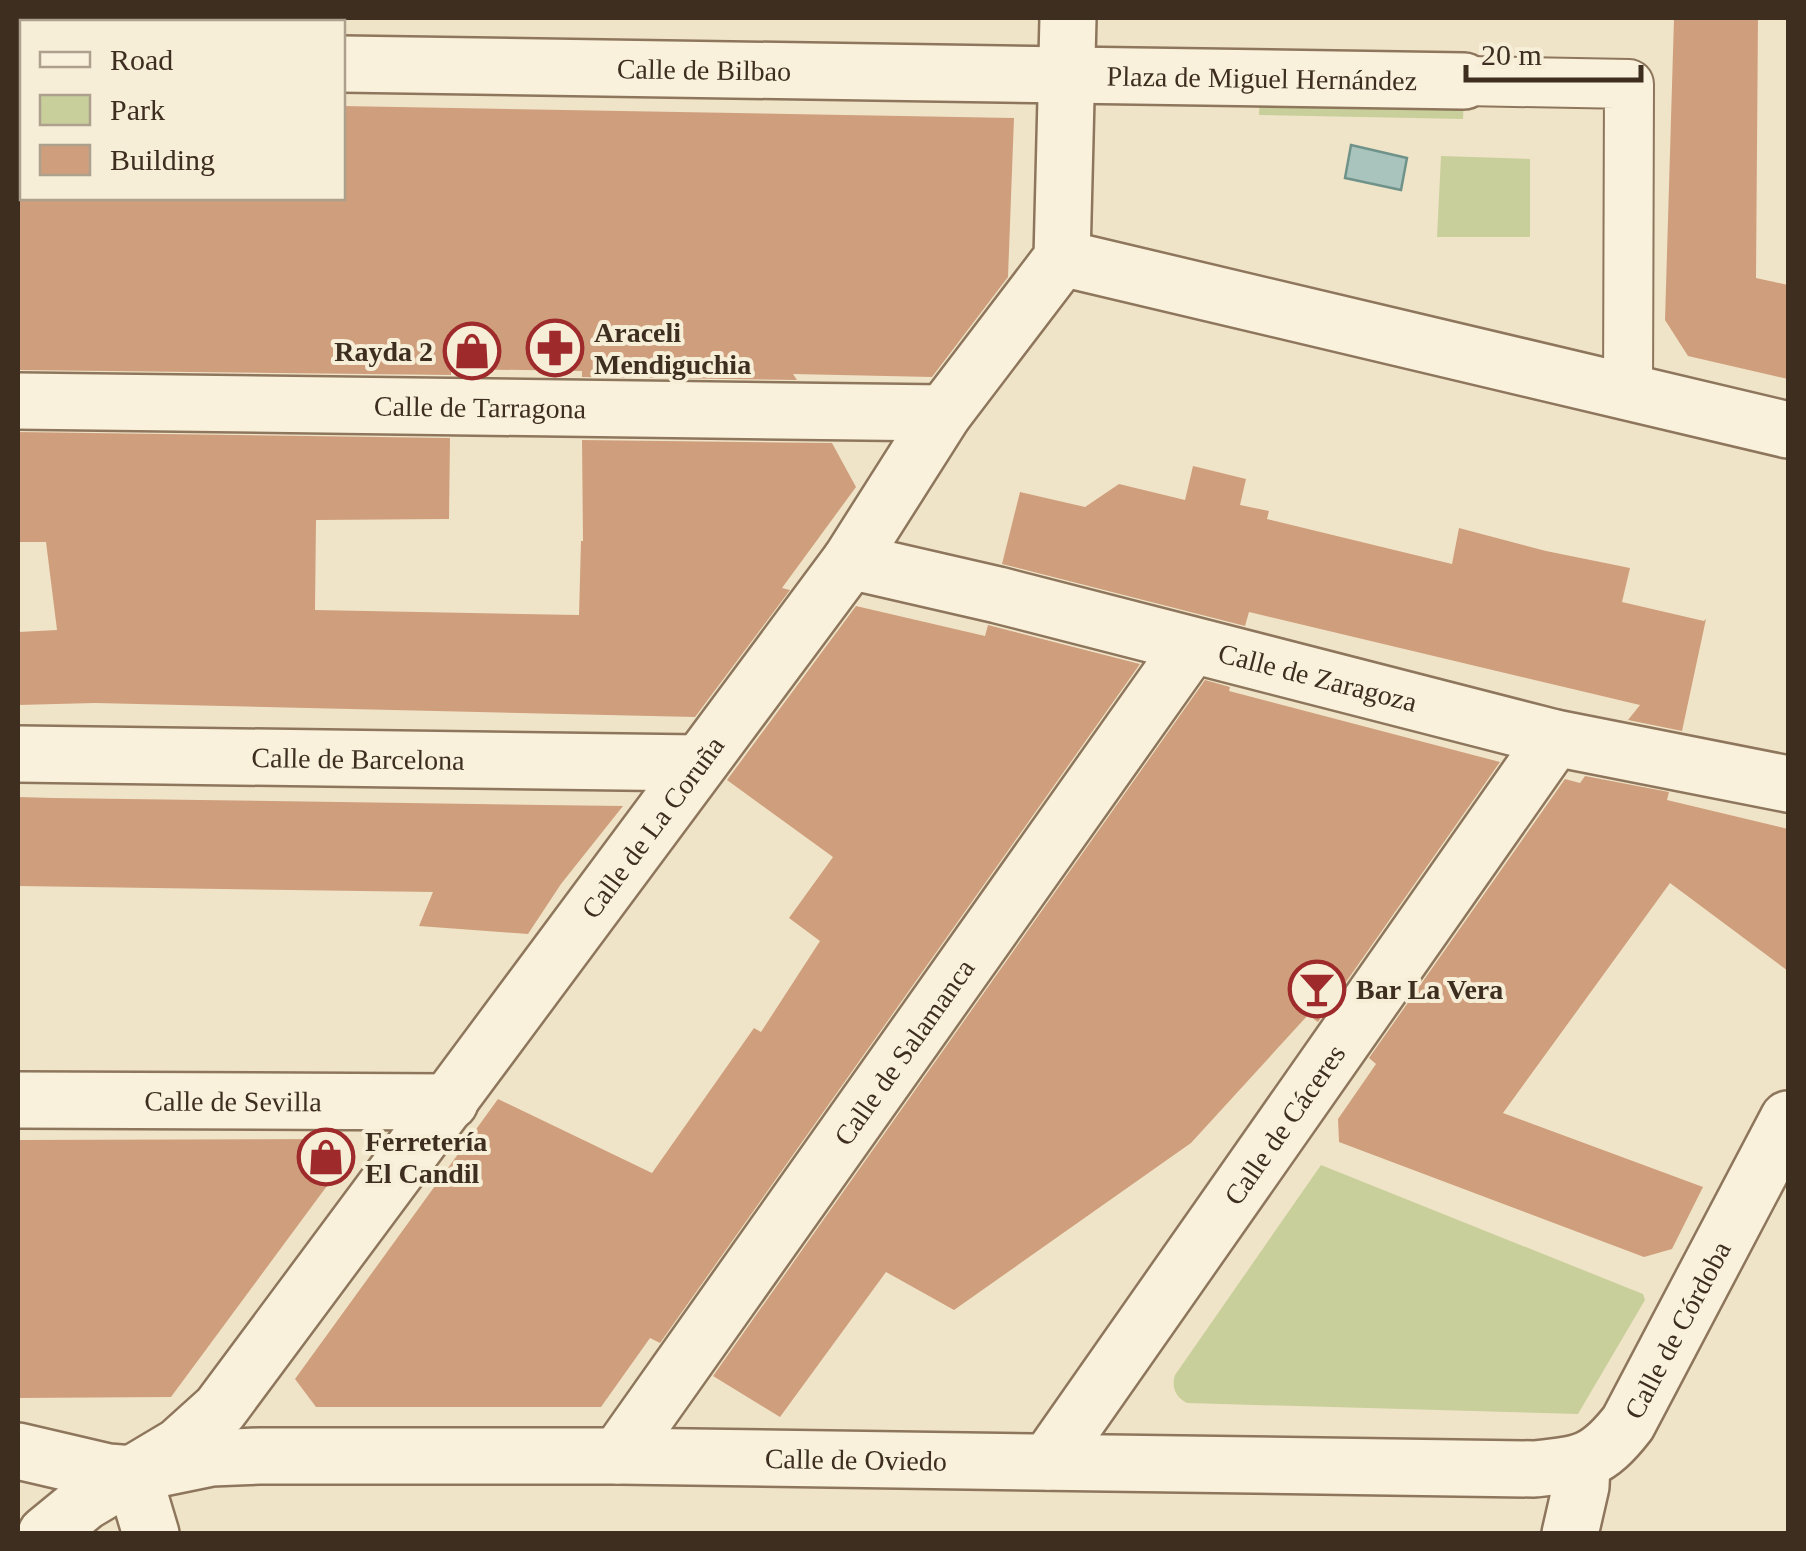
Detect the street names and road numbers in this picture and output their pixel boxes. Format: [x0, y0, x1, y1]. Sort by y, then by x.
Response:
street label: Calle de Bilbao [617, 53, 791, 87]
street label: Plaza de Miguel Hernández [1107, 61, 1417, 96]
street label: Calle de Tarragona [374, 391, 587, 424]
street label: Calle de Zaragoza [1215, 637, 1421, 718]
street label: Calle de La Coruña [575, 730, 731, 924]
street label: Calle de Barcelona [251, 742, 465, 776]
street label: Calle de Salamanca [828, 953, 981, 1151]
street label: Calle de Cáceres [1218, 1039, 1351, 1211]
street label: Calle de Sevilla [144, 1086, 322, 1117]
street label: Calle de Córdoba [1618, 1236, 1737, 1424]
street label: Calle de Oviedo [765, 1443, 947, 1477]

